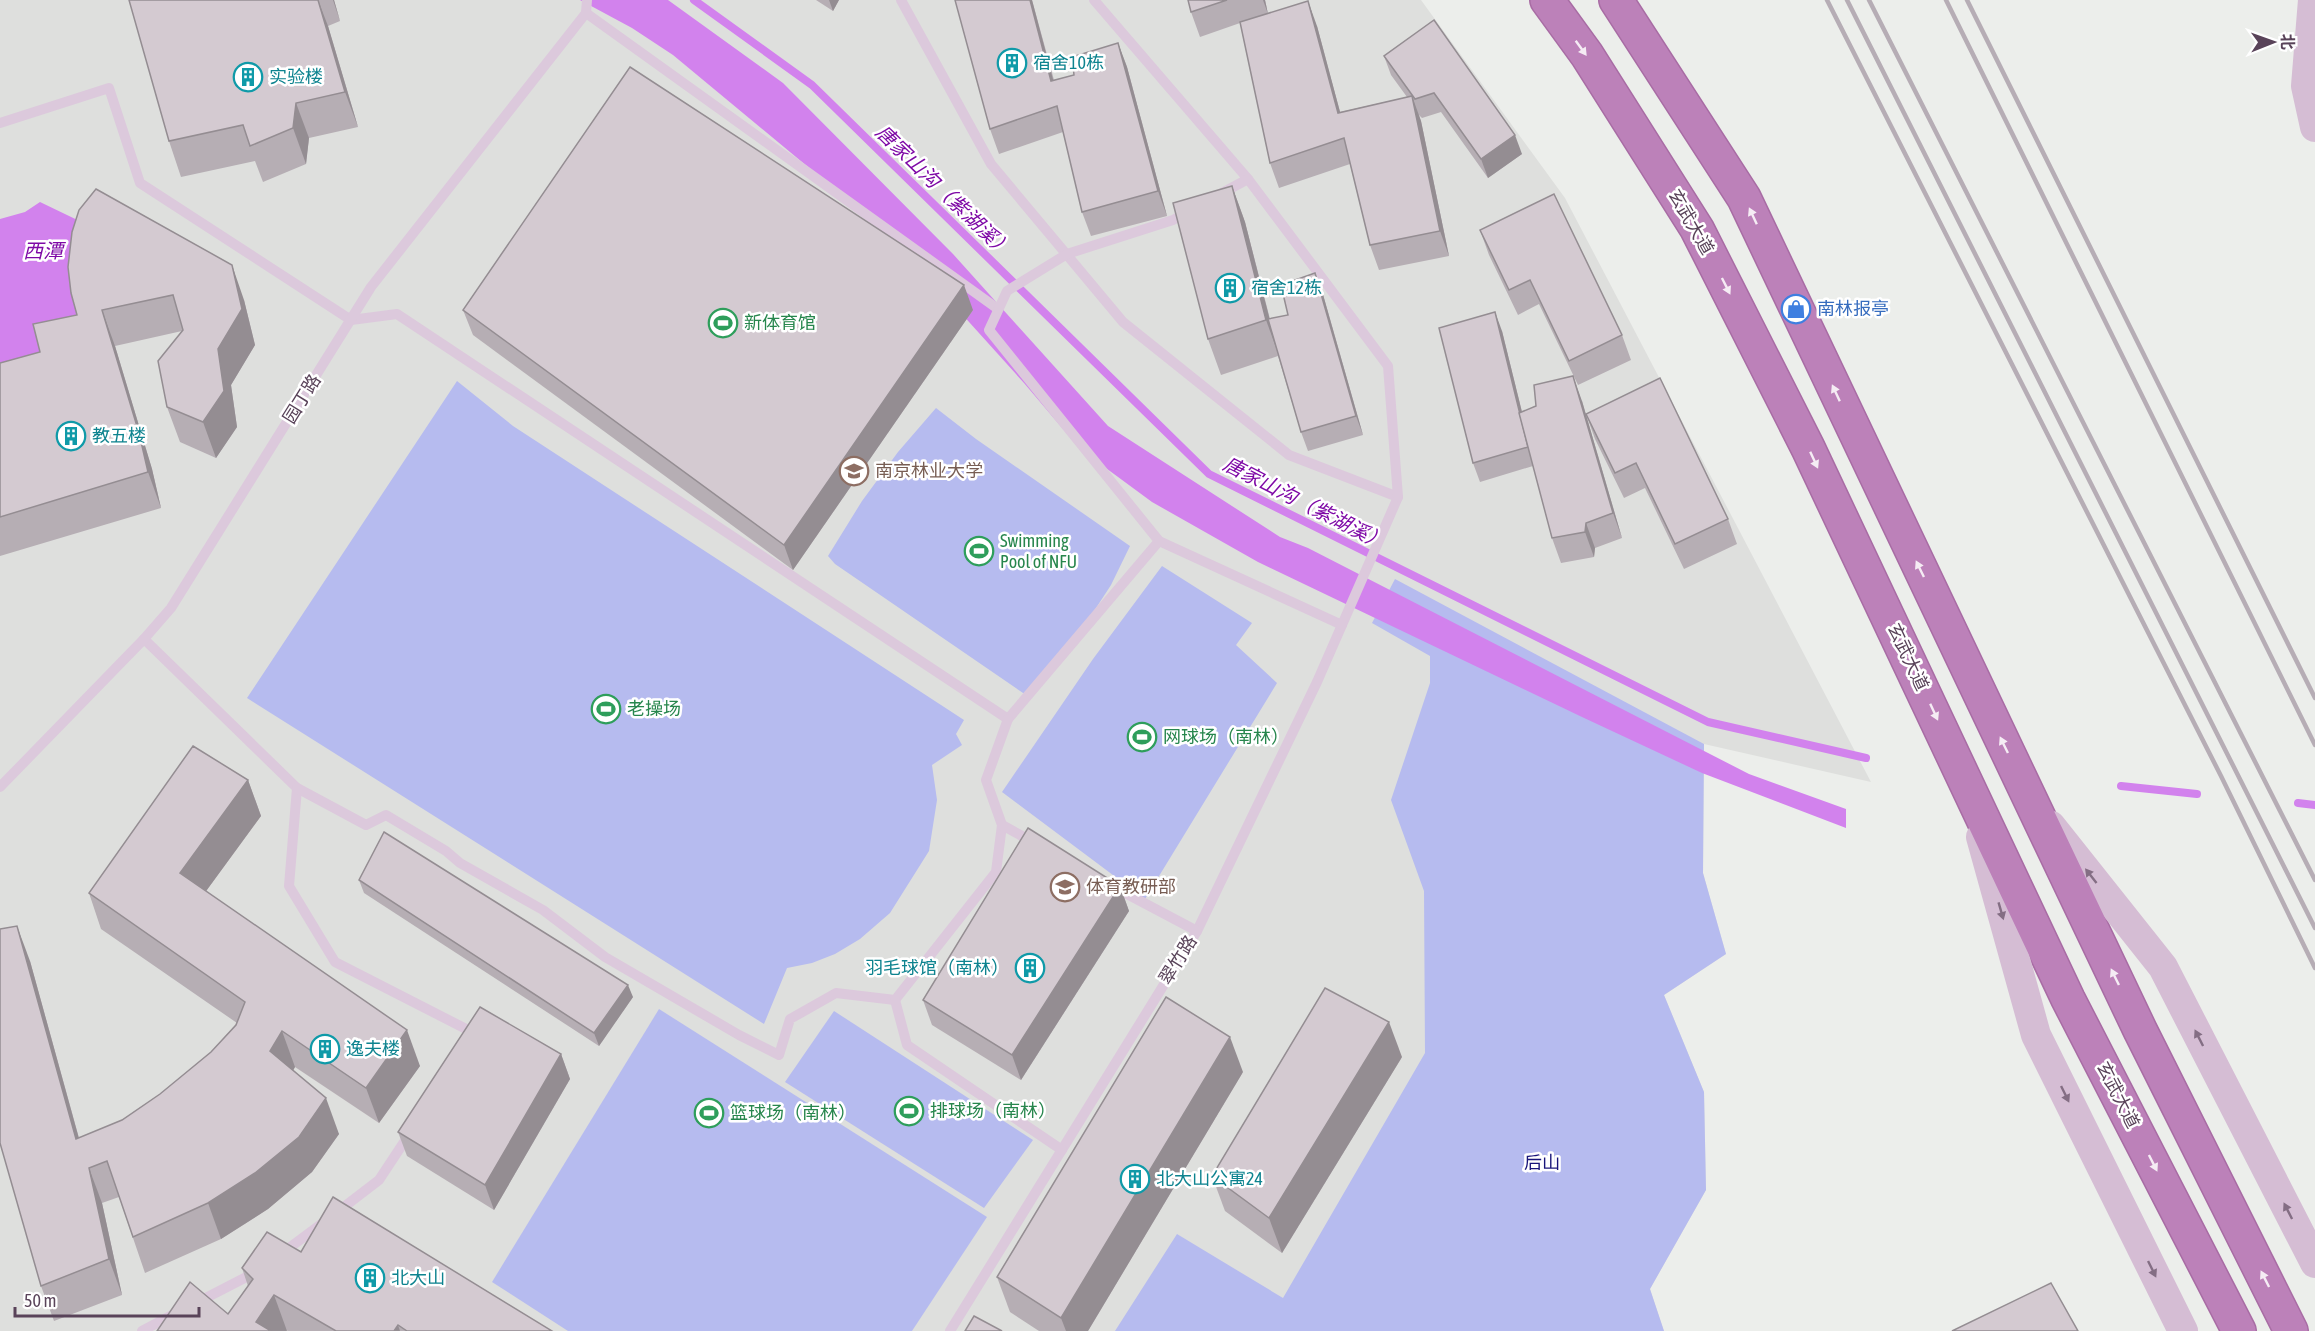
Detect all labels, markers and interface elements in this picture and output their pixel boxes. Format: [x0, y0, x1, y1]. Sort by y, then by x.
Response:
north arrow [2243, 12, 2303, 72]
text: 北 [2279, 34, 2297, 50]
one-way arrow [1575, 39, 1587, 55]
building icon: 宿舍10栋 [996, 47, 1028, 79]
place label: 宿舍10栋 [1033, 52, 1104, 73]
building icon: 实验楼 [232, 61, 264, 93]
place label: 实验楼 [269, 66, 323, 87]
water label: 唐家山沟（紫湖溪） [872, 120, 1017, 261]
street label: 玄武大道 [1664, 185, 1719, 258]
one-way arrow [1748, 208, 1757, 225]
water label: 西潭 [23, 239, 67, 262]
building icon: 宿舍12栋 [1214, 272, 1246, 304]
place label: 宿舍12栋 [1251, 277, 1322, 298]
one-way arrow [1721, 277, 1731, 294]
shop icon: 南林报亭 [1780, 293, 1812, 325]
place label: 南林报亭 [1817, 298, 1889, 319]
sports icon: 新体育馆 [707, 307, 739, 339]
place label: 新体育馆 [744, 312, 816, 333]
street label: 园丁路 [278, 370, 325, 427]
one-way arrow [1832, 384, 1841, 401]
building icon: 教五楼 [55, 420, 87, 452]
place label: 教五楼 [92, 425, 146, 446]
water label: 唐家山沟（紫湖溪） [1220, 451, 1391, 554]
one-way arrow [1809, 451, 1818, 468]
school or university icon: 南京林业大学 [838, 455, 870, 487]
place label: 南京林业大学 [875, 460, 983, 481]
place label: Swimming Pool of NFU [1000, 530, 1077, 572]
sports icon: Swimming Pool of NFU [963, 535, 995, 567]
one-way arrow [1915, 560, 1925, 577]
street label: 玄武大道 [1884, 620, 1933, 694]
sports icon: 老操场 [590, 693, 622, 725]
place label: 老操场 [627, 698, 681, 719]
one-way arrow [1929, 703, 1938, 720]
sports icon: 网球场（南林） [1126, 721, 1158, 753]
place label: 网球场（南林） [1163, 726, 1289, 747]
one-way arrow [1999, 736, 2009, 753]
one-way arrow [2086, 869, 2098, 884]
school or university icon: 体育教研部 [1049, 871, 1081, 903]
place label: 体育教研部 [1086, 876, 1176, 897]
one-way arrow [1997, 901, 2007, 920]
street label: 翠竹路 [1154, 931, 1201, 988]
building icon: 羽毛球馆（南林） [1014, 952, 1046, 984]
place label: 羽毛球馆（南林） [865, 957, 1009, 978]
one-way arrow [2110, 968, 2120, 985]
one-way arrow [2194, 1029, 2204, 1046]
building icon: 逸夫楼 [309, 1033, 341, 1065]
place label: 逸夫楼 [346, 1038, 400, 1059]
street label: 玄武大道 [2093, 1058, 2144, 1132]
one-way arrow [2060, 1085, 2070, 1103]
sports icon: 排球场（南林） [893, 1095, 925, 1127]
sports icon: 篮球场（南林） [693, 1097, 725, 1129]
place label: 排球场（南林） [930, 1100, 1056, 1121]
place label: 篮球场（南林） [730, 1102, 856, 1123]
park label: 后山 [1524, 1152, 1560, 1173]
one-way arrow [2148, 1154, 2157, 1171]
building icon: 北大山公寓24 [1119, 1163, 1151, 1195]
place label: 北大山公寓24 [1156, 1168, 1263, 1189]
one-way arrow [2283, 1202, 2293, 1219]
one-way arrow [2147, 1260, 2157, 1277]
building icon: 北大山 [354, 1262, 386, 1294]
place label: 北大山 [391, 1267, 445, 1288]
one-way arrow [2260, 1270, 2270, 1287]
scale bar [15, 1280, 200, 1318]
text: 50 m [24, 1290, 56, 1311]

